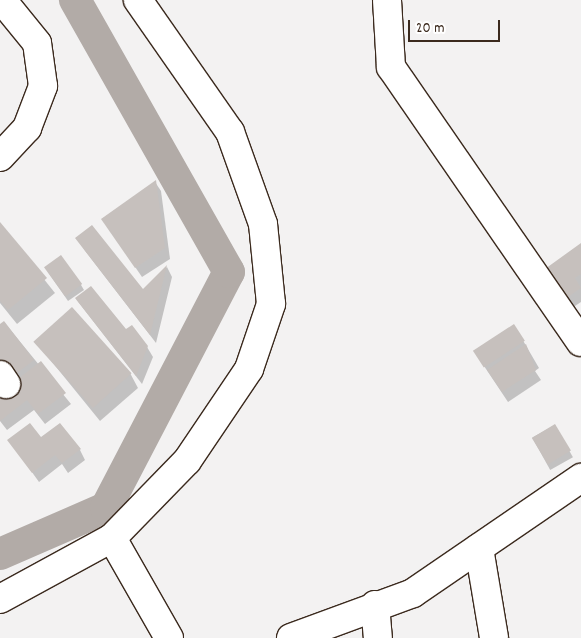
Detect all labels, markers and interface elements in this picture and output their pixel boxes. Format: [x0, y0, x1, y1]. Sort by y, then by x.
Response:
scale bar [411, 10, 504, 42]
text: 20 m [416, 18, 444, 40]

